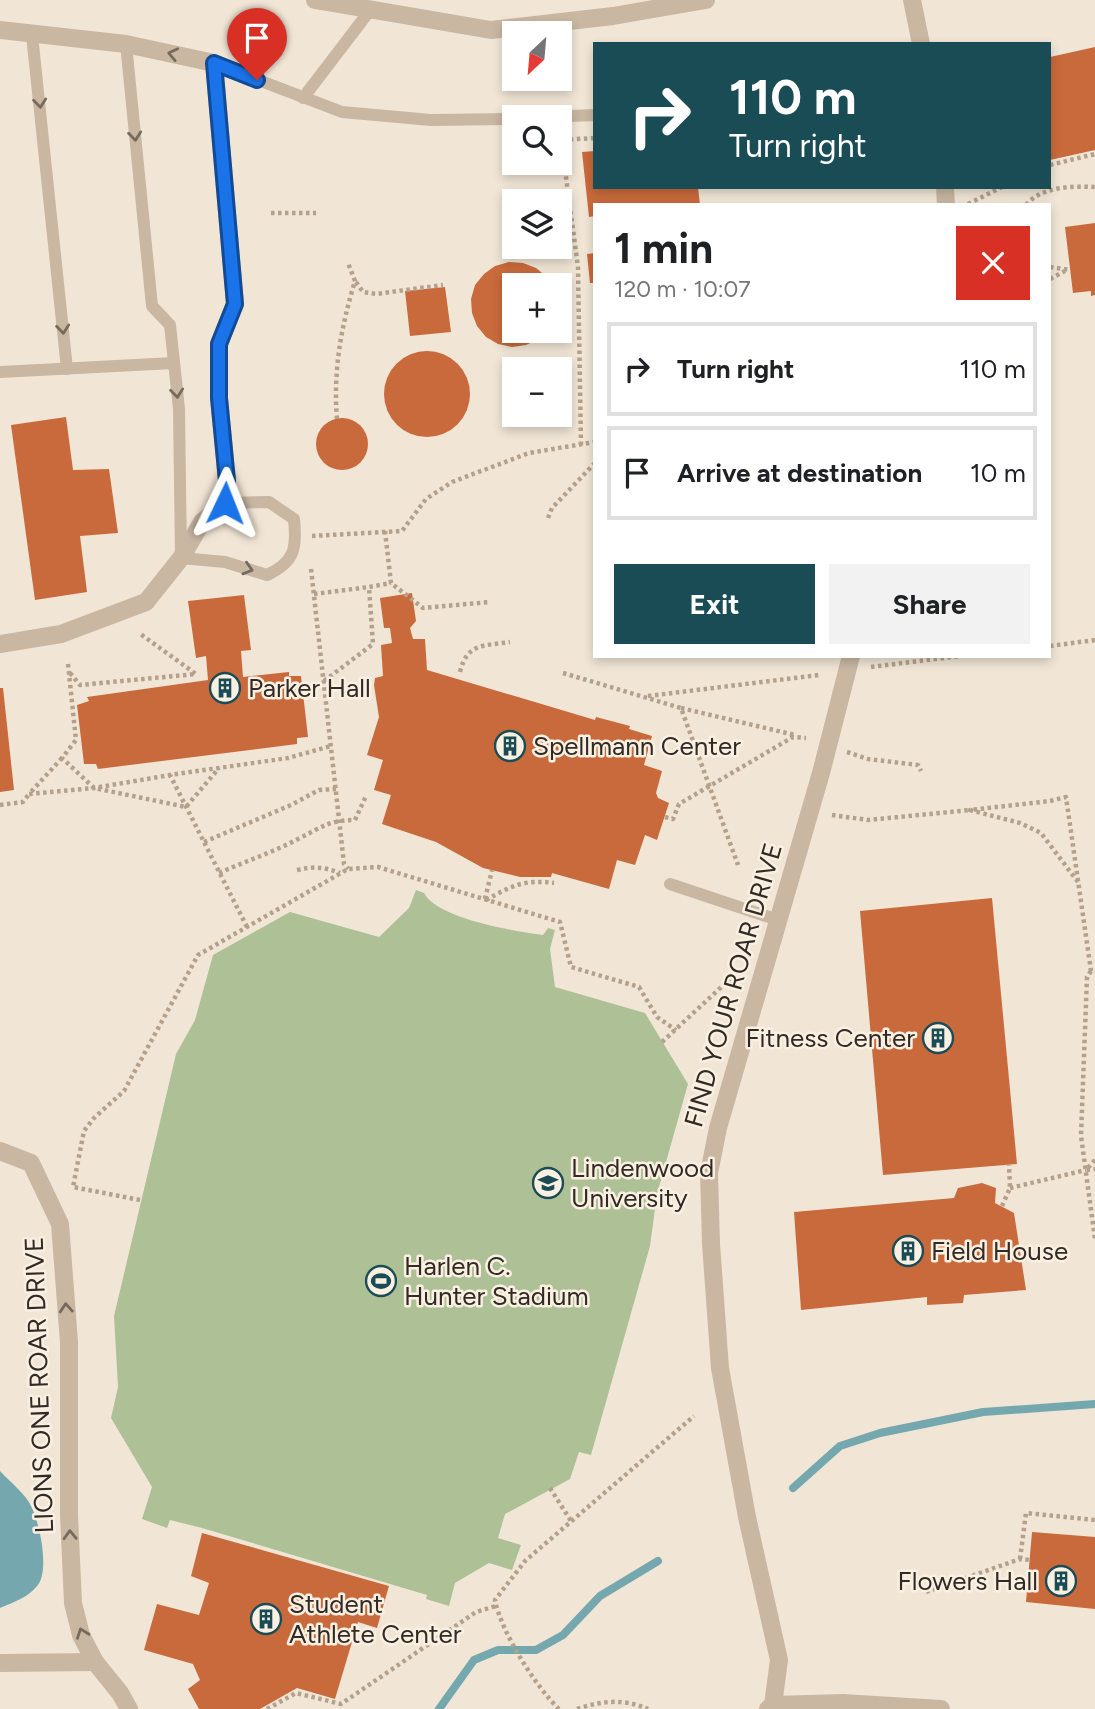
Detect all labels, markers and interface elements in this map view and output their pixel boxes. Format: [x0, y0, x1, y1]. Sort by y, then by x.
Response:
pin [227, 8, 287, 80]
icon: arrive [238, 19, 276, 57]
north arrow [502, 21, 572, 91]
map controls [502, 21, 572, 427]
one-way arrow [167, 48, 179, 63]
text: 110 m [729, 67, 857, 126]
icon: right [614, 70, 705, 161]
one-way arrow [32, 97, 47, 109]
button: search [502, 105, 572, 175]
text: Turn right [729, 127, 867, 165]
one-way arrow [128, 130, 143, 142]
button: layers [502, 189, 572, 259]
text: 1 min [614, 223, 713, 274]
button: close [956, 226, 1030, 300]
button: + [502, 273, 572, 343]
text: 120 m · 10:07 [614, 275, 751, 303]
one-way arrow [55, 324, 70, 335]
icon: right [618, 350, 656, 388]
text: Turn right [677, 353, 794, 385]
text: 110 m [959, 353, 1026, 385]
button: − [502, 357, 572, 427]
one-way arrow [169, 388, 184, 399]
icon: arrive [618, 454, 656, 492]
text: Arrive at destination [677, 457, 922, 489]
text: 10 m [970, 457, 1026, 489]
position arrow [188, 466, 262, 540]
one-way arrow [242, 561, 254, 576]
button: Exit [614, 564, 815, 644]
button: Share [829, 564, 1030, 644]
building icon: Parker Hall [208, 671, 242, 705]
place label: Parker Hall [248, 672, 371, 704]
building icon: Spellmann Center [493, 729, 527, 763]
place label: Spellmann Center [533, 730, 741, 762]
street label: FIND YOUR ROAR DRIVE [677, 839, 789, 1131]
building icon: Fitness Center [921, 1021, 955, 1055]
place label: Fitness Center [745, 1022, 915, 1054]
place label: Lindenwood University [571, 1152, 714, 1214]
school or university icon: Lindenwood University [531, 1166, 565, 1200]
building icon: Field House [891, 1234, 925, 1268]
place label: Field House [931, 1235, 1068, 1267]
street label: LIONS ONE ROAR DRIVE [18, 1236, 60, 1534]
place label: Harlen C. Hunter Stadium [404, 1250, 589, 1312]
sports icon: Harlen C. Hunter Stadium [364, 1264, 398, 1298]
one-way arrow [59, 1302, 74, 1313]
one-way arrow [62, 1529, 77, 1540]
building icon: Flowers Hall [1044, 1564, 1078, 1598]
place label: Flowers Hall [898, 1565, 1038, 1597]
place label: Student Athlete Center [289, 1588, 462, 1650]
building icon: Student Athlete Center [249, 1602, 283, 1636]
one-way arrow [76, 1628, 90, 1640]

